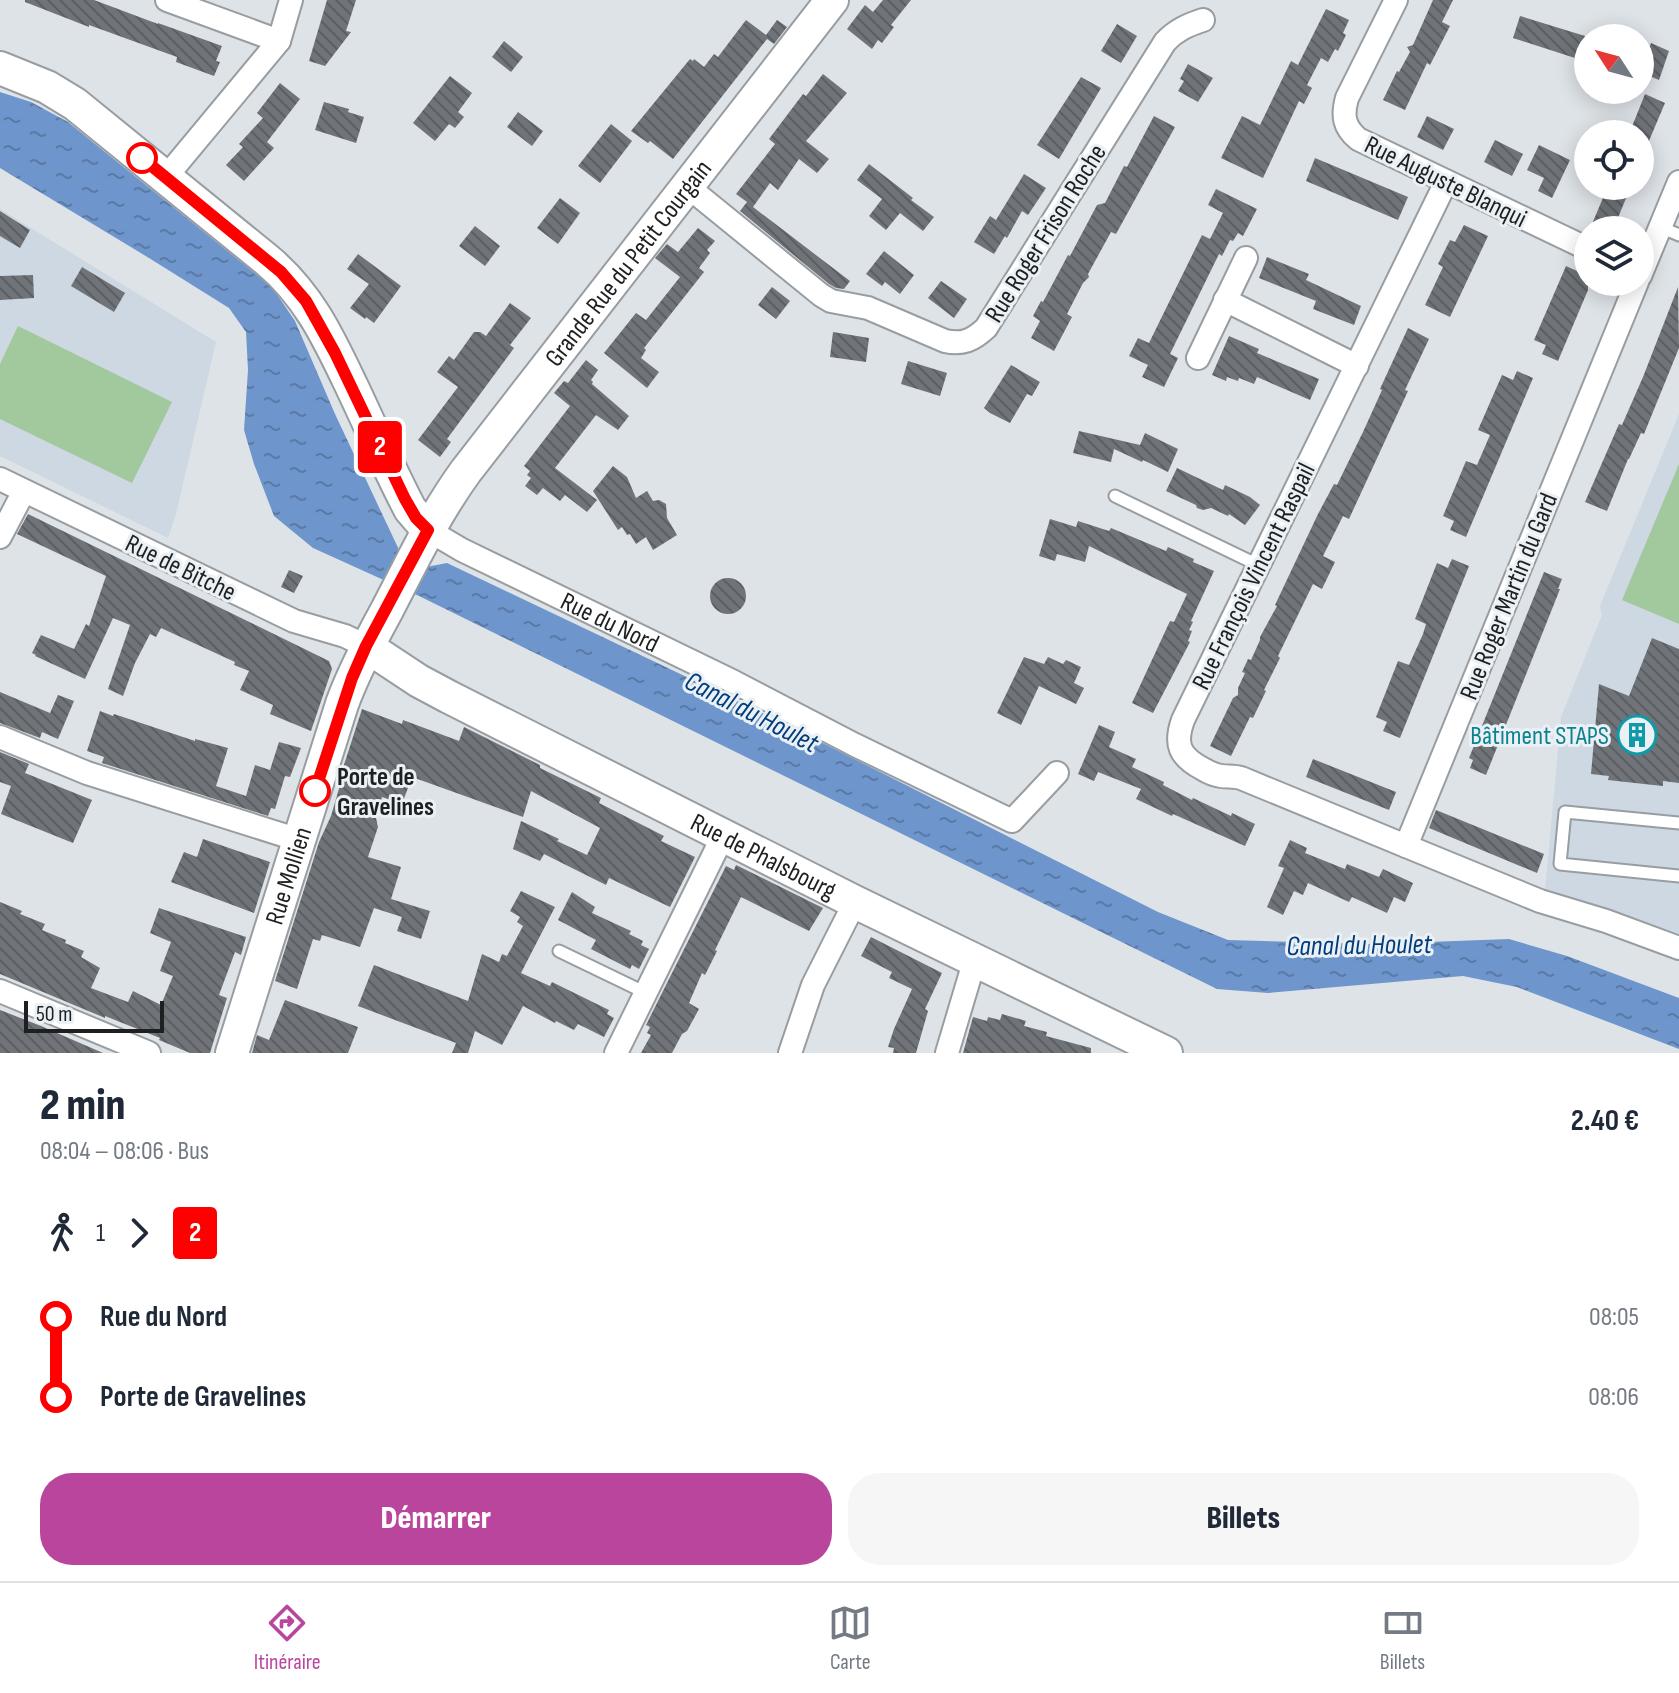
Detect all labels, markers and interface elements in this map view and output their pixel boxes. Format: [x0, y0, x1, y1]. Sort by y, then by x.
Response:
north arrow [1574, 24, 1654, 104]
map controls [1574, 24, 1654, 296]
button: locate [1574, 120, 1654, 200]
street label: Rue Auguste Blanqui [1359, 130, 1531, 235]
street label: Rue Roger Frison Roche [979, 139, 1114, 329]
unlabelled marker [127, 143, 157, 173]
street label: Grande Rue du Petit Courgain [539, 154, 719, 373]
button: layers [1574, 216, 1654, 296]
line badge: 2 [354, 421, 406, 473]
text: 2 [374, 430, 386, 463]
street label: Rue François Vincent Raspail [1186, 458, 1323, 695]
street label: Rue Roger Martin du Gard [1454, 489, 1565, 704]
street label: Rue de Bitche [120, 528, 241, 608]
street label: Rue du Nord [555, 586, 664, 660]
water label: Canal du Houlet [679, 665, 824, 760]
building icon: Bâtiment STAPS [1616, 714, 1658, 756]
place label: Bâtiment STAPS [1470, 721, 1609, 752]
place label: Porte de Gravelines [337, 762, 434, 823]
marker: Porte de Gravelines [300, 776, 330, 806]
street label: Rue de Phalsbourg [685, 808, 841, 907]
street label: Rue Mollien [259, 824, 319, 929]
water label: Canal du Houlet [1286, 928, 1433, 963]
scale bar [24, 997, 164, 1033]
text: 50 m [36, 1001, 72, 1028]
text: 2 min [40, 1079, 125, 1132]
text: 2.40 € [1571, 1103, 1639, 1139]
text: 08:04 – 08:06 · Bus [40, 1136, 209, 1167]
icon: walk [40, 1211, 84, 1255]
icon: forward [117, 1211, 161, 1255]
text: 2 [189, 1216, 201, 1249]
text: 1 [96, 1218, 105, 1249]
text: Rue du Nord [100, 1299, 227, 1335]
text: 08:05 [1589, 1302, 1639, 1333]
text: Porte de Gravelines [100, 1379, 306, 1415]
text: 08:06 [1588, 1382, 1639, 1413]
button: Démarrer [40, 1473, 832, 1565]
button: Billets [848, 1473, 1639, 1565]
tab: Itinéraire [254, 1601, 321, 1676]
tab: Carte [828, 1601, 872, 1676]
tab: Billets [1380, 1601, 1425, 1676]

